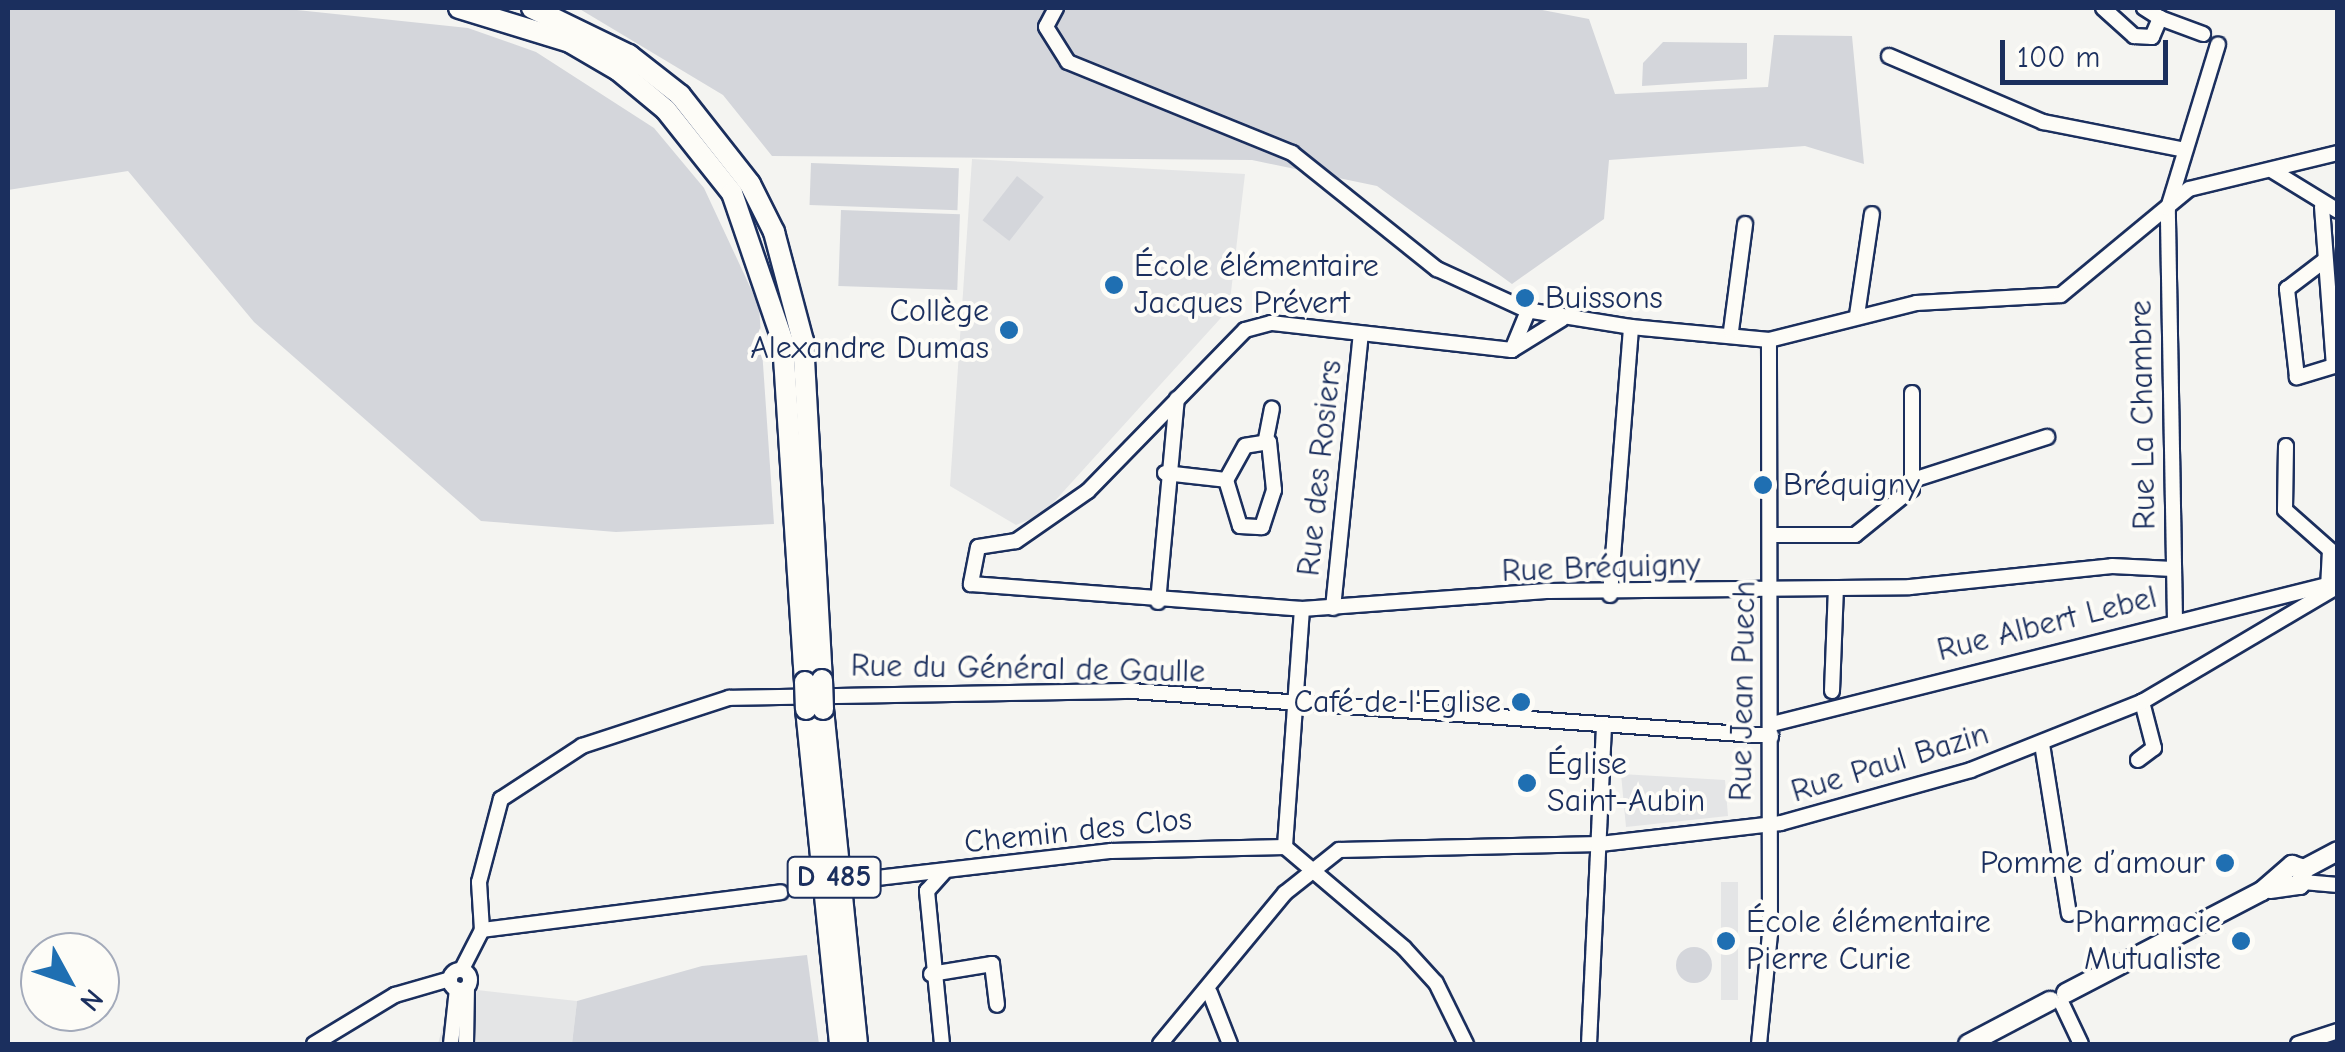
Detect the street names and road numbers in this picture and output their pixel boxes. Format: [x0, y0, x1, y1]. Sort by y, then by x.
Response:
street label: Rue La Chambre [2122, 300, 2164, 530]
street label: Rue des Rosiers [1290, 358, 1350, 578]
street label: Rue Bréquigny [1501, 545, 1701, 591]
street label: Rue Albert Lebel [1933, 578, 2161, 670]
street label: Rue Jean Puech [1722, 580, 1764, 802]
street label: Rue du Général de Gaulle [850, 647, 1206, 691]
street label: Rue Paul Bazin [1787, 715, 1993, 811]
street label: Chemin des Clos [962, 800, 1194, 862]
road number: D 485 [786, 852, 882, 902]

